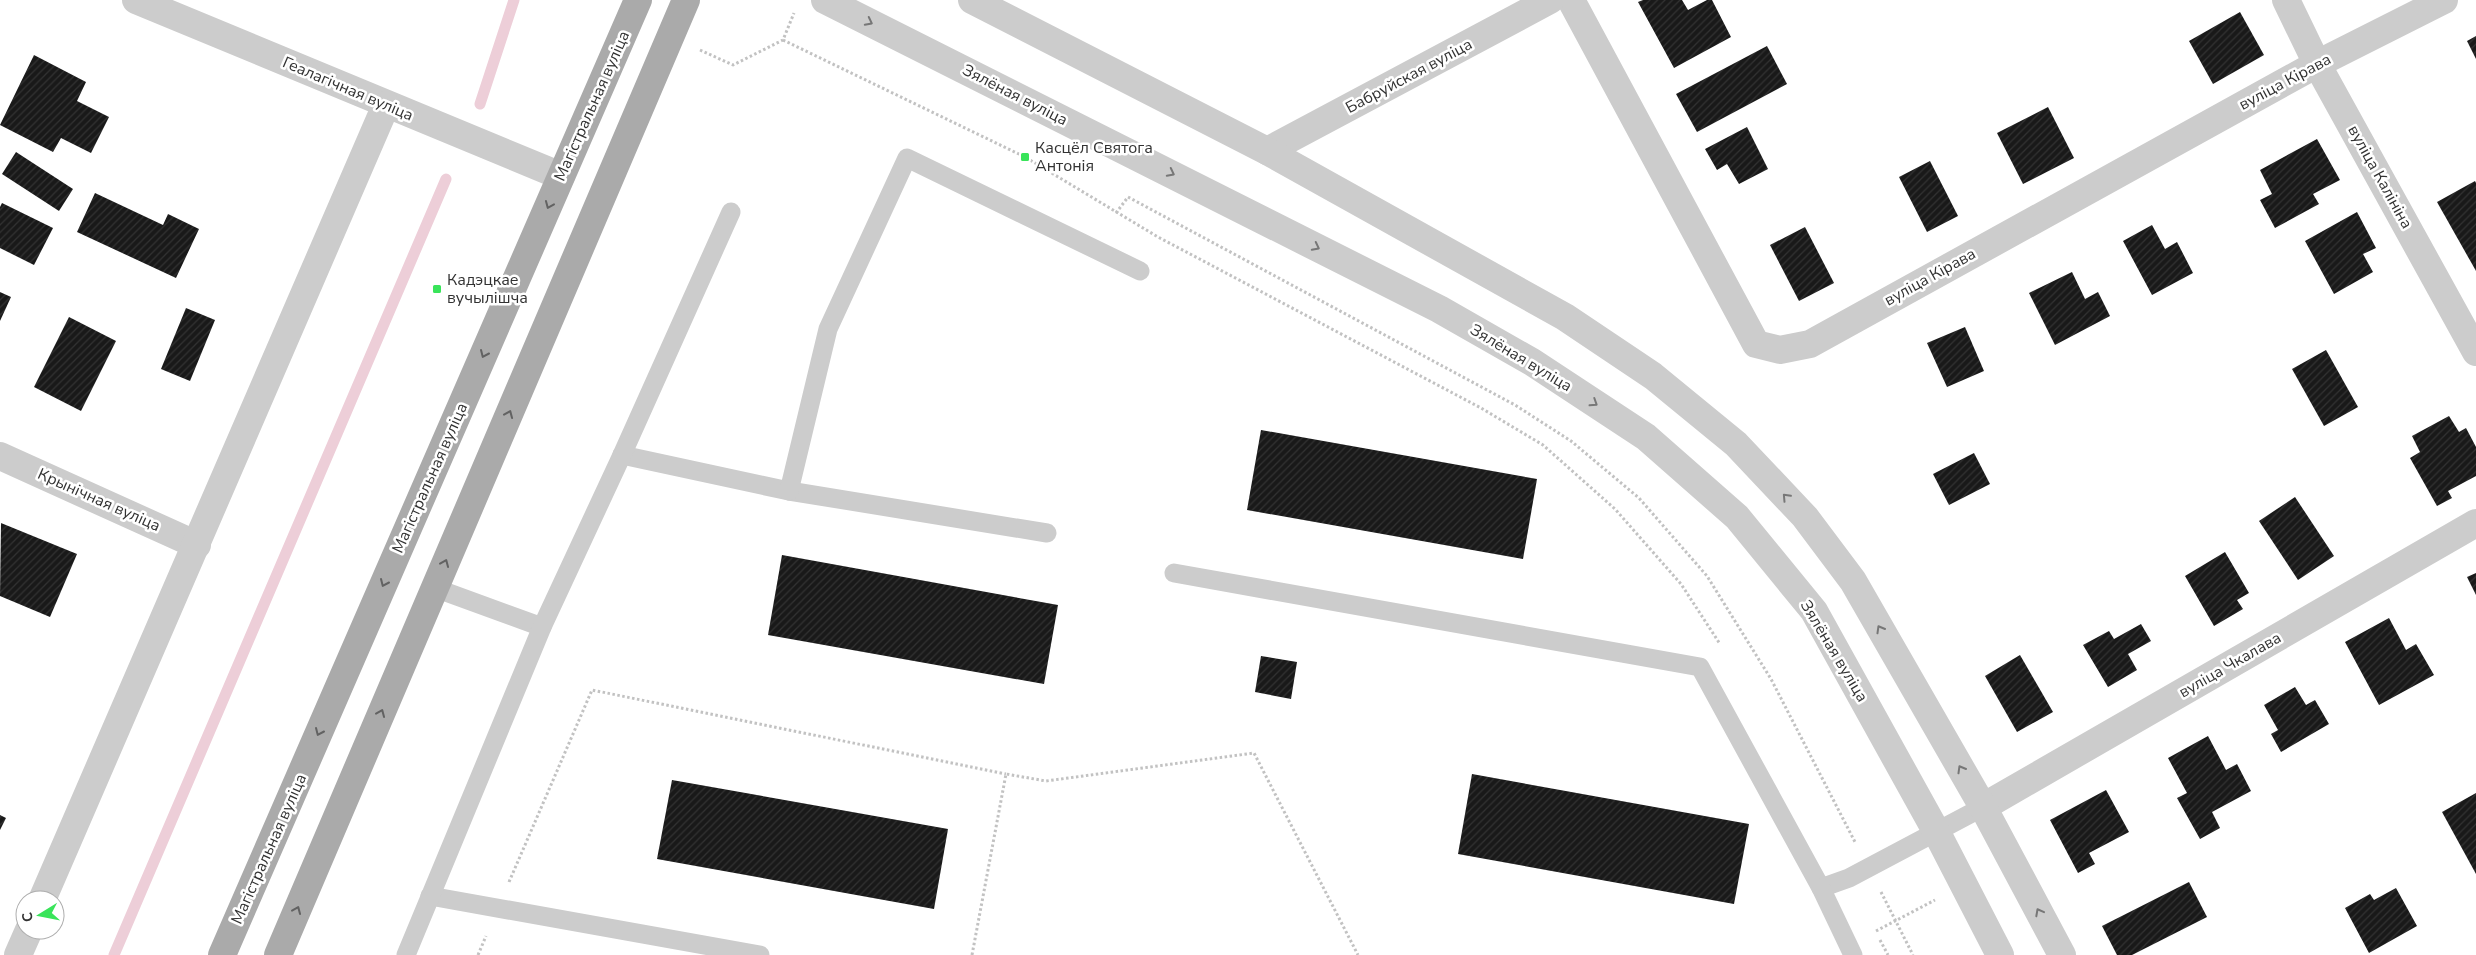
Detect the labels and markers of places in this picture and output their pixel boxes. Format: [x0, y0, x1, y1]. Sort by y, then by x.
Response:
place label: Касцёл Святога Антонія [1035, 137, 1153, 177]
marker: Касцёл Святога Антонія [1019, 151, 1031, 163]
place label: Кадэцкае вучылішча [447, 269, 528, 309]
marker: Кадэцкае вучылішча [431, 283, 443, 295]

